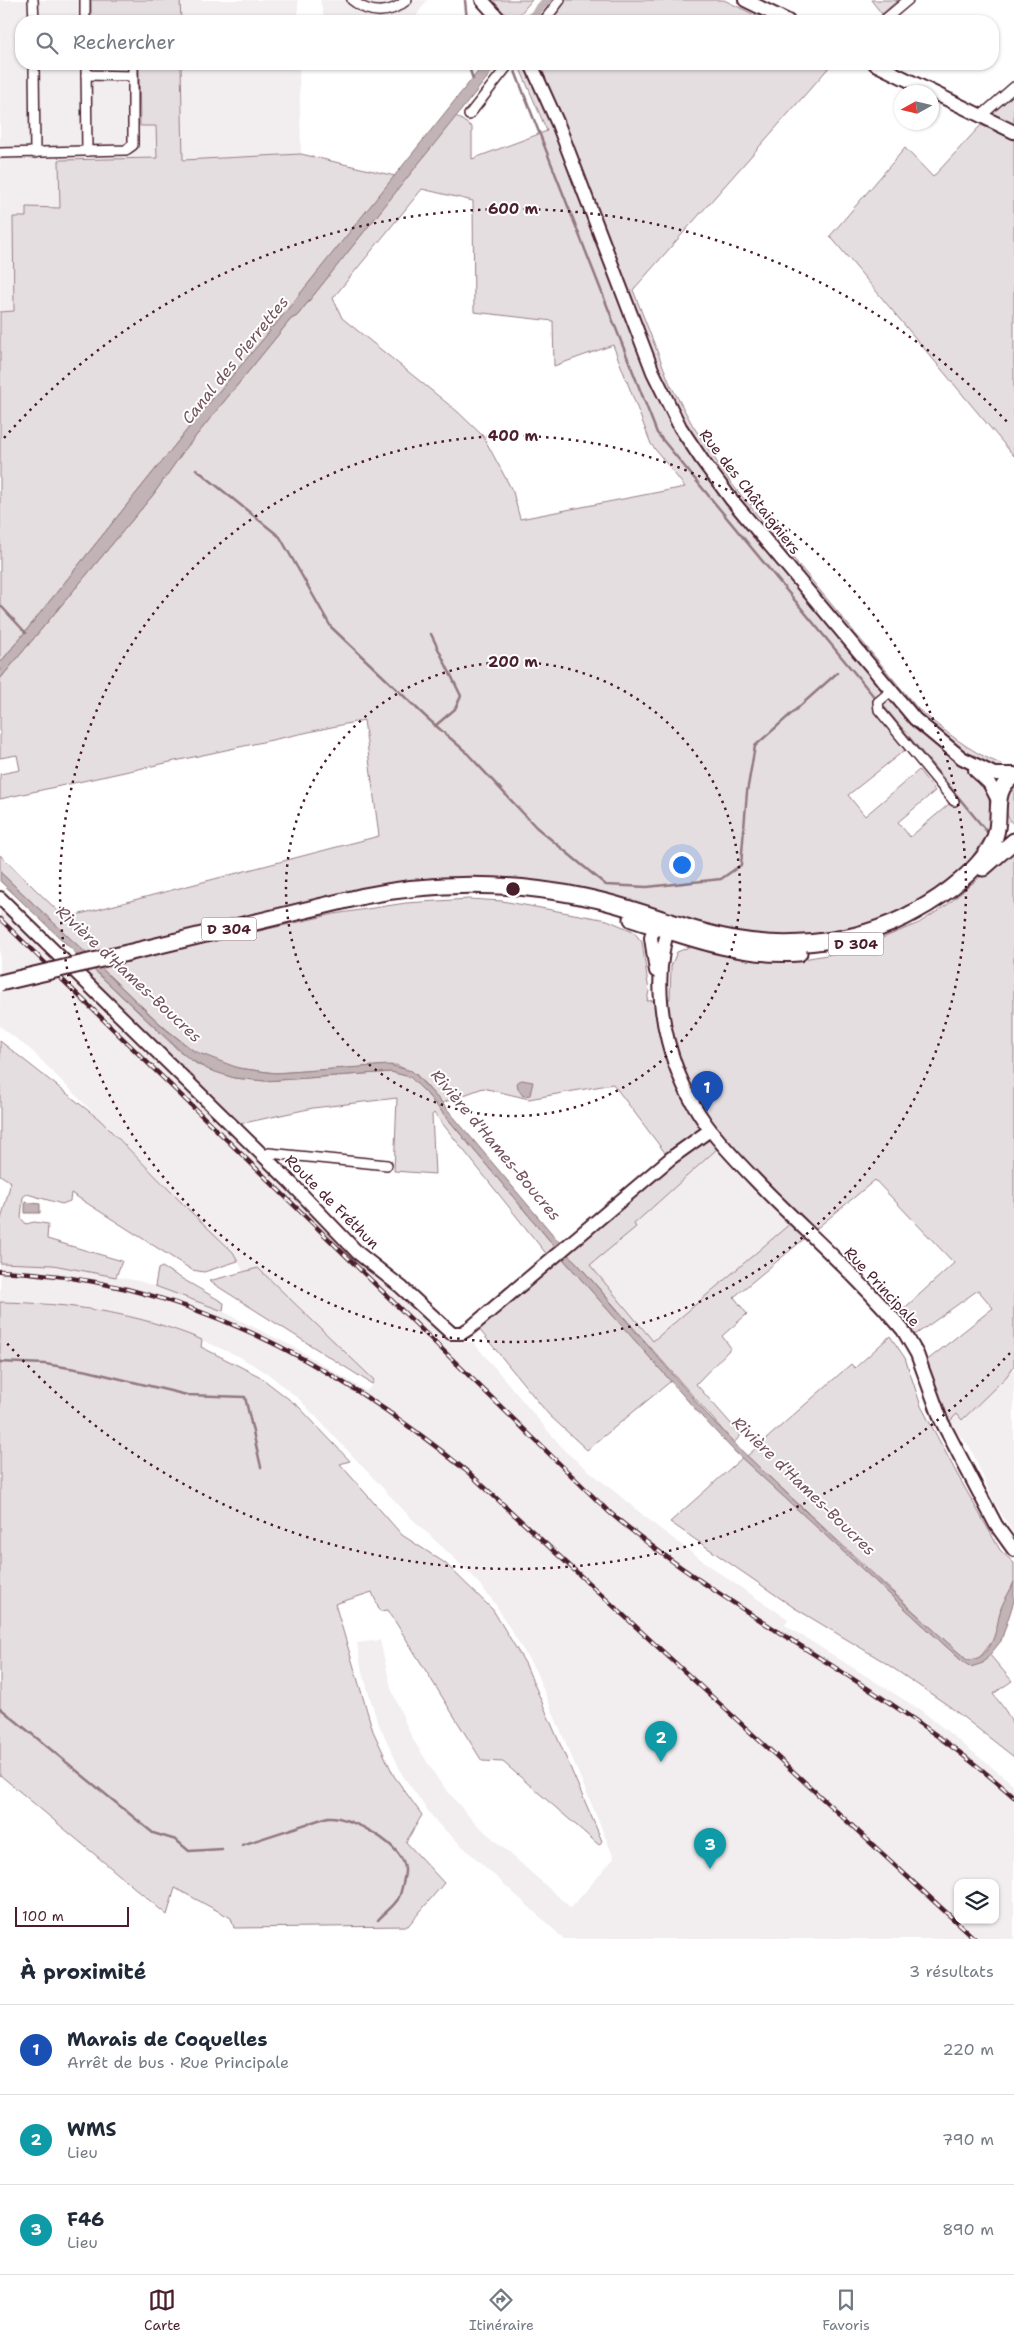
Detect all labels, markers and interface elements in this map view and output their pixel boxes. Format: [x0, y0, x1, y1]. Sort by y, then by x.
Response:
search box [15, 15, 999, 70]
icon: search [33, 29, 61, 57]
text: Rechercher [73, 30, 176, 55]
north arrow [894, 85, 939, 130]
text: 600 m [488, 199, 538, 219]
water label: Canal des Pierrettes [177, 292, 293, 428]
street label: Rue des Châtaigniers [695, 425, 805, 559]
text: 400 m [488, 426, 538, 446]
text: 200 m [488, 652, 538, 672]
your location [669, 852, 695, 878]
centre of rings [504, 880, 522, 898]
water label: Rivière d'Hames-Boucres [52, 901, 206, 1047]
road number: D 304 [202, 918, 256, 941]
road number: D 304 [828, 932, 884, 956]
water label: Rivière d'Hames-Boucres [426, 1065, 566, 1225]
pin: 1 [691, 1071, 723, 1112]
street label: Route de Fréthun [280, 1150, 384, 1254]
street label: Rue Principale [840, 1243, 924, 1331]
water label: Rivière d'Hames-Boucres [728, 1412, 880, 1560]
pin: 2 [645, 1721, 677, 1762]
pin: 3 [694, 1828, 726, 1869]
map controls [954, 1879, 999, 1924]
button: layers [954, 1879, 999, 1924]
scale bar [15, 1904, 129, 1927]
text: 100 m [22, 1907, 64, 1925]
text: À proximité [20, 1958, 146, 1986]
text: 3 résultats [909, 1961, 994, 1982]
text: Marais de Coquelles [67, 2027, 268, 2052]
text: 1 [32, 2039, 40, 2060]
text: 220 m [942, 2039, 994, 2060]
text: Arrêt de bus · Rue Principale [67, 2052, 289, 2073]
text: WMS [67, 2117, 116, 2142]
text: 2 [30, 2129, 42, 2150]
text: 790 m [942, 2129, 994, 2150]
text: Lieu [67, 2142, 98, 2163]
text: F46 [67, 2207, 104, 2232]
text: 3 [30, 2219, 42, 2240]
text: 890 m [942, 2219, 994, 2240]
text: Lieu [67, 2232, 98, 2253]
tab: Carte [144, 2286, 181, 2334]
tab: Itinéraire [469, 2286, 534, 2334]
tab: Favoris [822, 2286, 870, 2334]

